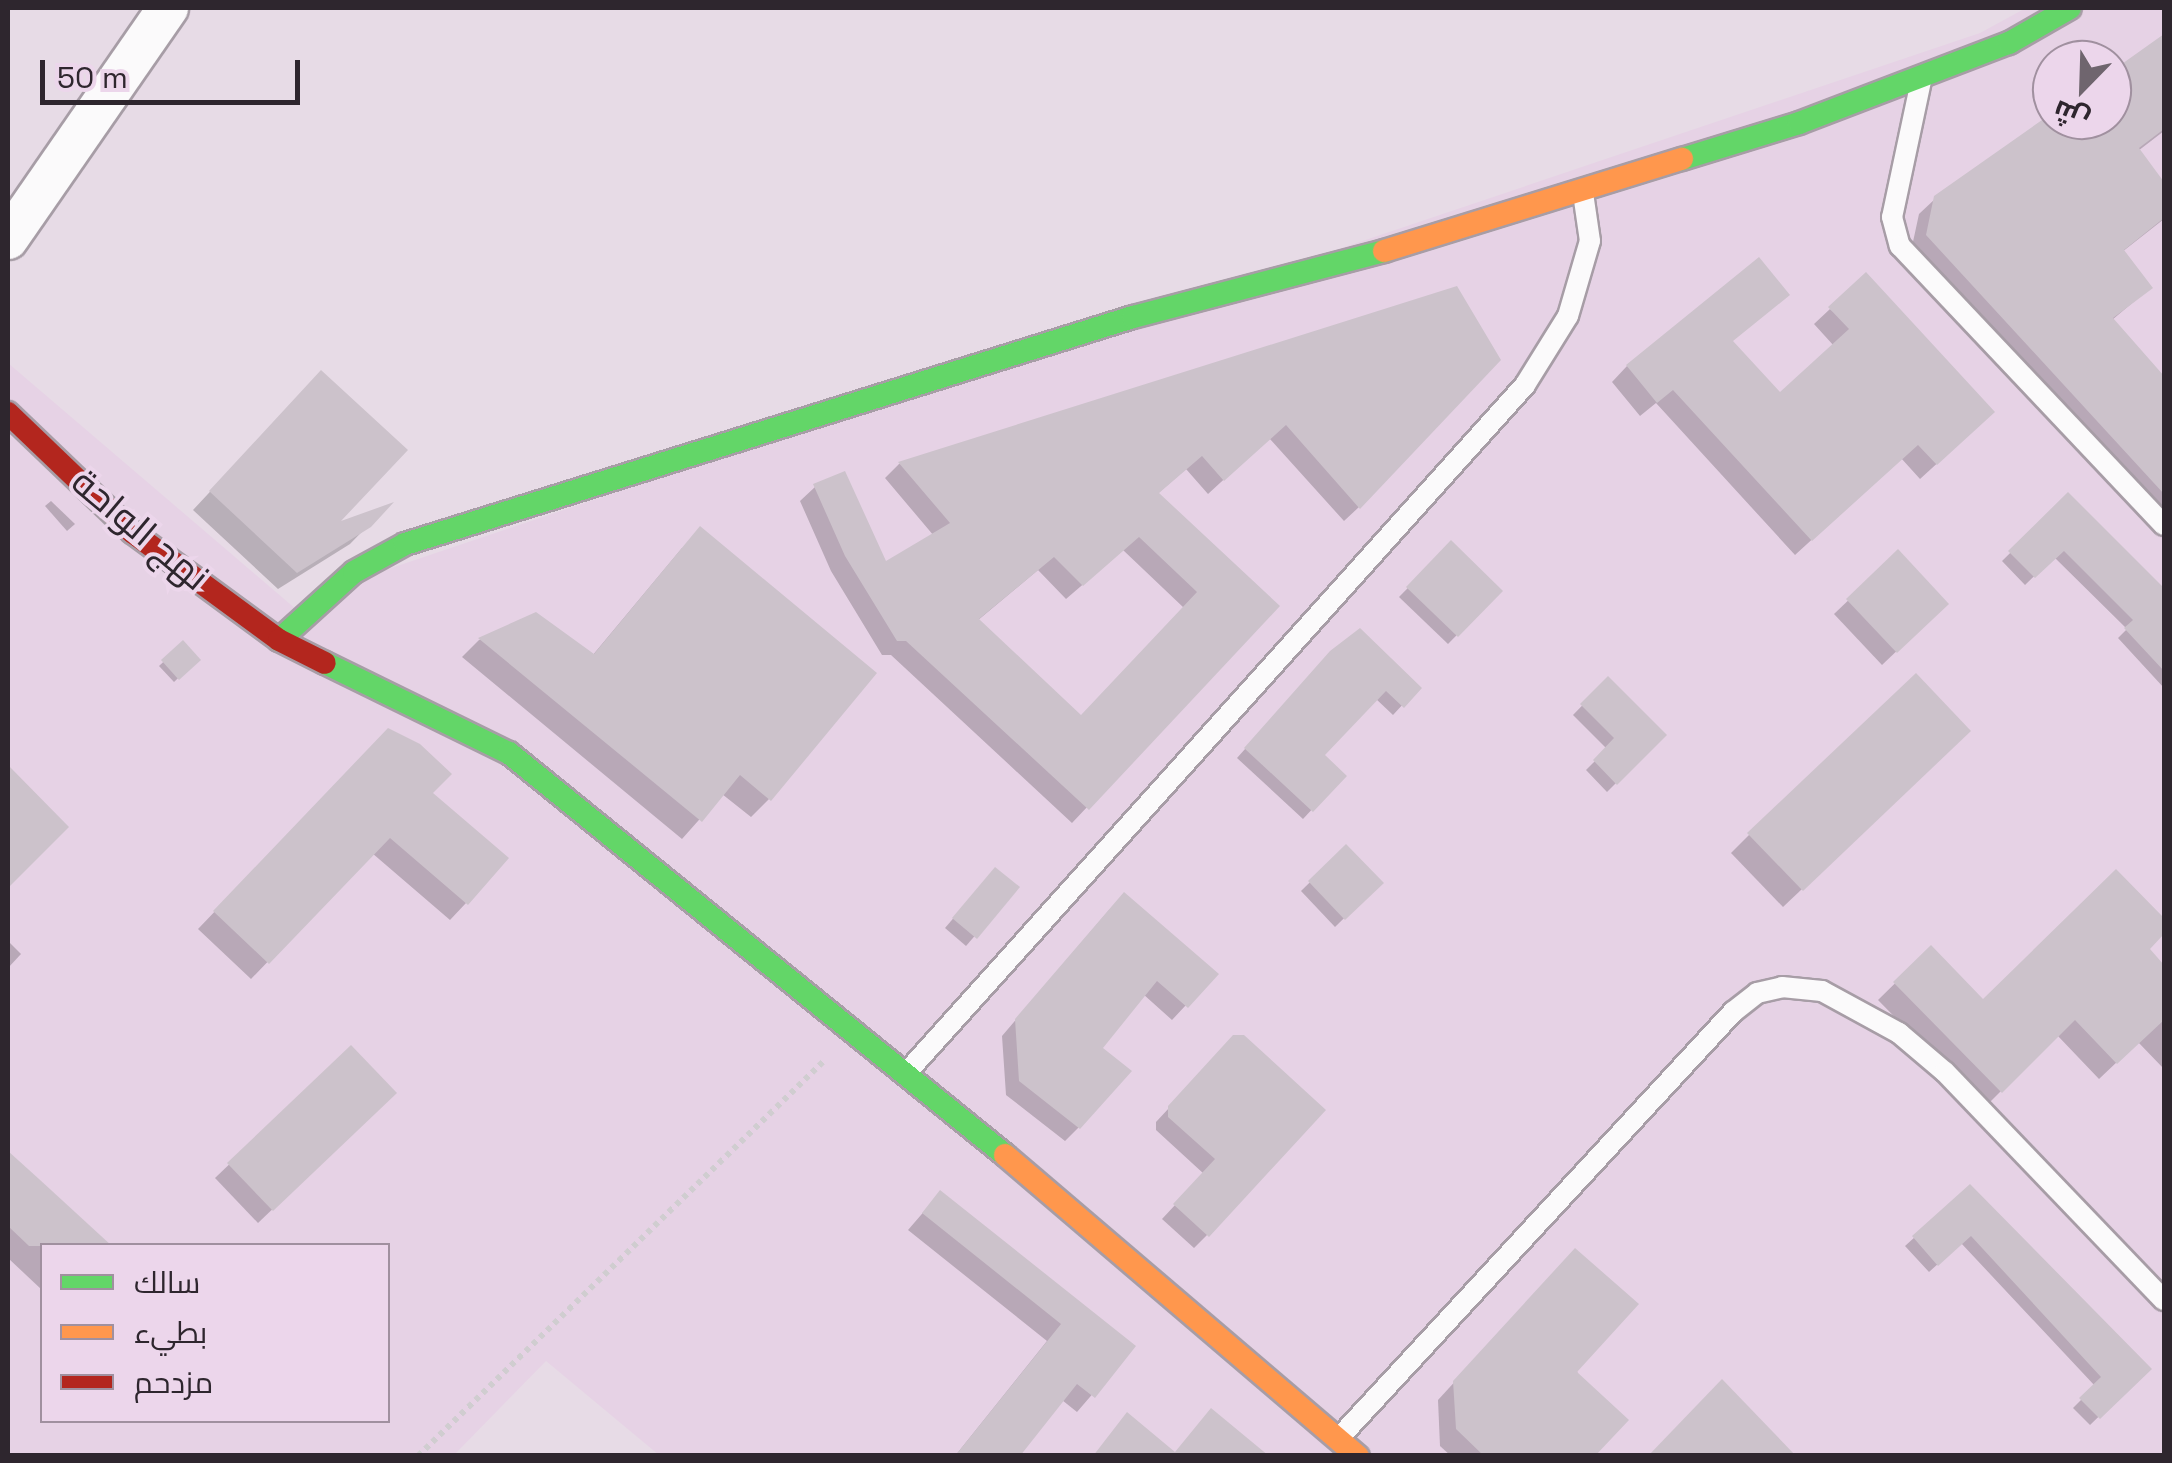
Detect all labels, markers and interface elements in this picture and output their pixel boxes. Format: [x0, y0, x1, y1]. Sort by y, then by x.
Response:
scale bar [45, 40, 305, 102]
north arrow [2032, 40, 2132, 140]
text: 50 m [57, 58, 128, 97]
text: ش [2047, 92, 2095, 139]
street label: نهج الواحة [62, 460, 218, 600]
legend [40, 1243, 390, 1423]
text: سالك [134, 1263, 200, 1302]
text: بطيء [134, 1313, 207, 1352]
text: مزدحم [134, 1363, 213, 1402]

